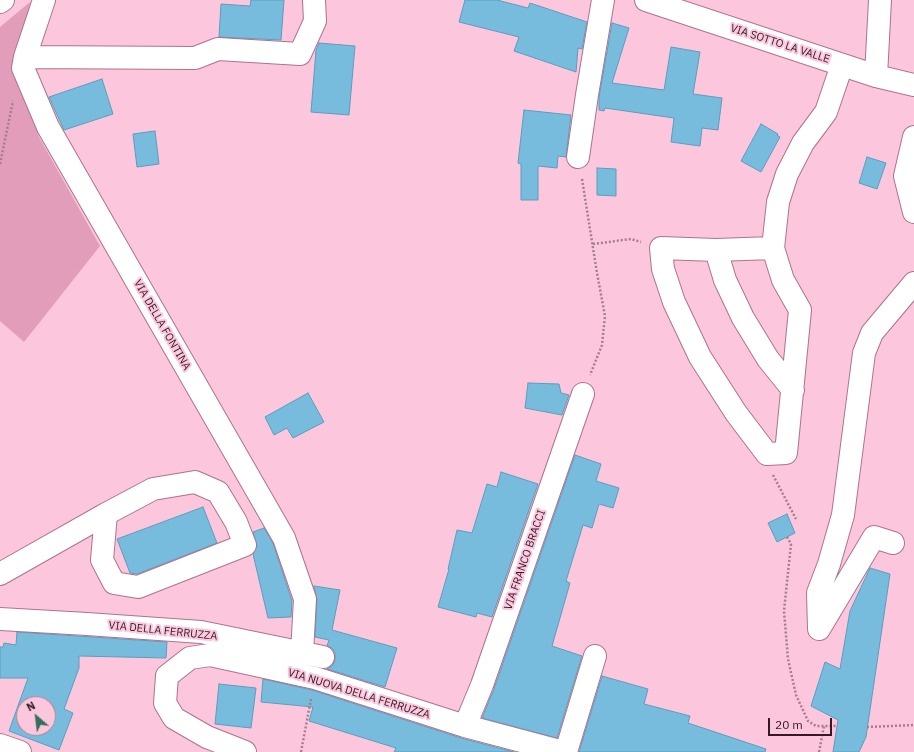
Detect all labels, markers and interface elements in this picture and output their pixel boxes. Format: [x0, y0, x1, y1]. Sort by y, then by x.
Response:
street label: VIA SOTTO LA VALLE [729, 22, 831, 66]
street label: VIA DELLA FONTINA [131, 277, 193, 373]
street label: VIA FRANCO BRACCI [502, 508, 548, 612]
street label: VIA DELLA FERRUZZA [108, 619, 218, 643]
street label: VIA NUOVA DELLA FERRUZZA [286, 666, 432, 722]
north arrow [16, 696, 56, 736]
text: N [24, 698, 38, 714]
scale bar [770, 710, 834, 736]
text: 20 m [775, 717, 803, 732]

